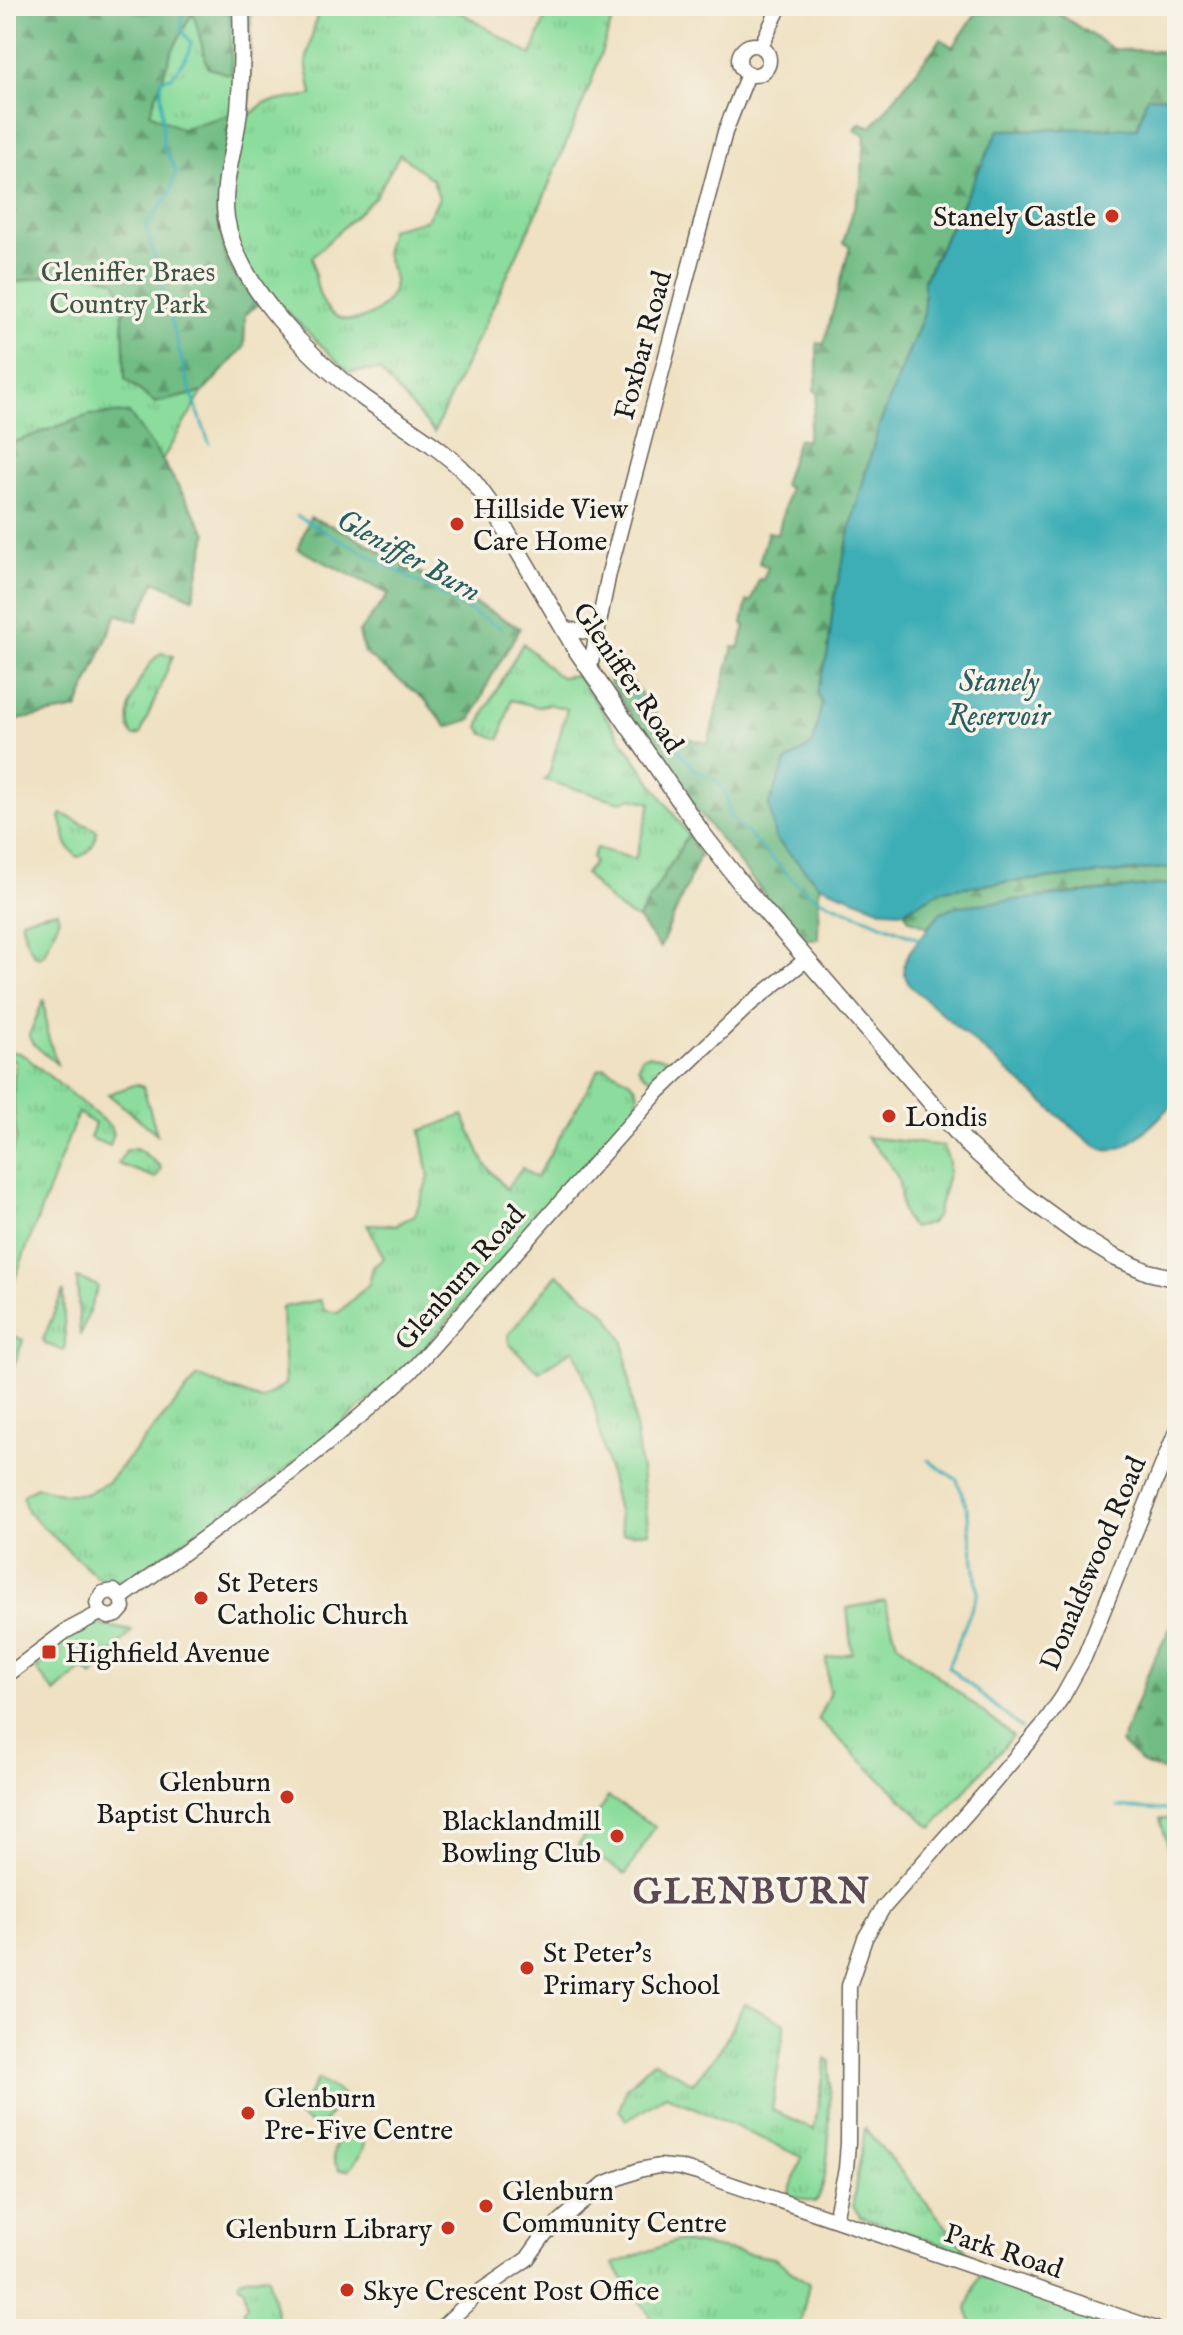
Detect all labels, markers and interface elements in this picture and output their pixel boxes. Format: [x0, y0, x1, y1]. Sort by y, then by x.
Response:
place label: Stanely Castle [933, 201, 1096, 236]
marker: Stanely Castle [1103, 207, 1121, 225]
park label: Gleniffer Braes Country Park [41, 256, 215, 323]
street label: Foxbar Road [608, 267, 681, 424]
place label: Hillside View Care Home [473, 493, 629, 560]
water label: Gleniffer Burn [329, 502, 487, 612]
marker: Hillside View Care Home [448, 515, 466, 533]
street label: Gleniffer Road [564, 596, 690, 760]
water label: Stanely Reservoir [948, 664, 1052, 736]
place label: Londis [905, 1101, 987, 1136]
marker: Londis [880, 1107, 898, 1125]
street label: Glenburn Road [388, 1199, 534, 1359]
street label: Donaldswood Road [1033, 1451, 1155, 1676]
place label: St Peters Catholic Church [217, 1567, 408, 1634]
marker: St Peters Catholic Church [192, 1589, 210, 1607]
place label: Highfield Avenue [65, 1637, 270, 1672]
marker: Highfield Avenue [40, 1643, 58, 1661]
place label: Glenburn Baptist Church [96, 1766, 271, 1833]
marker: Glenburn Baptist Church [278, 1788, 296, 1806]
place label: Blacklandmill Bowling Club [441, 1805, 601, 1872]
marker: Blacklandmill Bowling Club [608, 1827, 626, 1845]
district label: GLENBURN [633, 1870, 871, 1916]
place label: St Peter's Primary School [543, 1937, 720, 2004]
marker: St Peter's Primary School [518, 1959, 536, 1977]
place label: Glenburn Pre-Five Centre [264, 2082, 453, 2149]
marker: Glenburn Pre-Five Centre [239, 2104, 257, 2122]
place label: Glenburn Community Centre [502, 2175, 727, 2242]
marker: Glenburn Community Centre [477, 2197, 495, 2215]
place label: Glenburn Library [225, 2213, 432, 2248]
street label: Park Road [939, 2217, 1067, 2288]
marker: Glenburn Library [439, 2219, 457, 2237]
place label: Skye Crescent Post Office [363, 2275, 659, 2310]
marker: Skye Crescent Post Office [338, 2281, 356, 2299]

